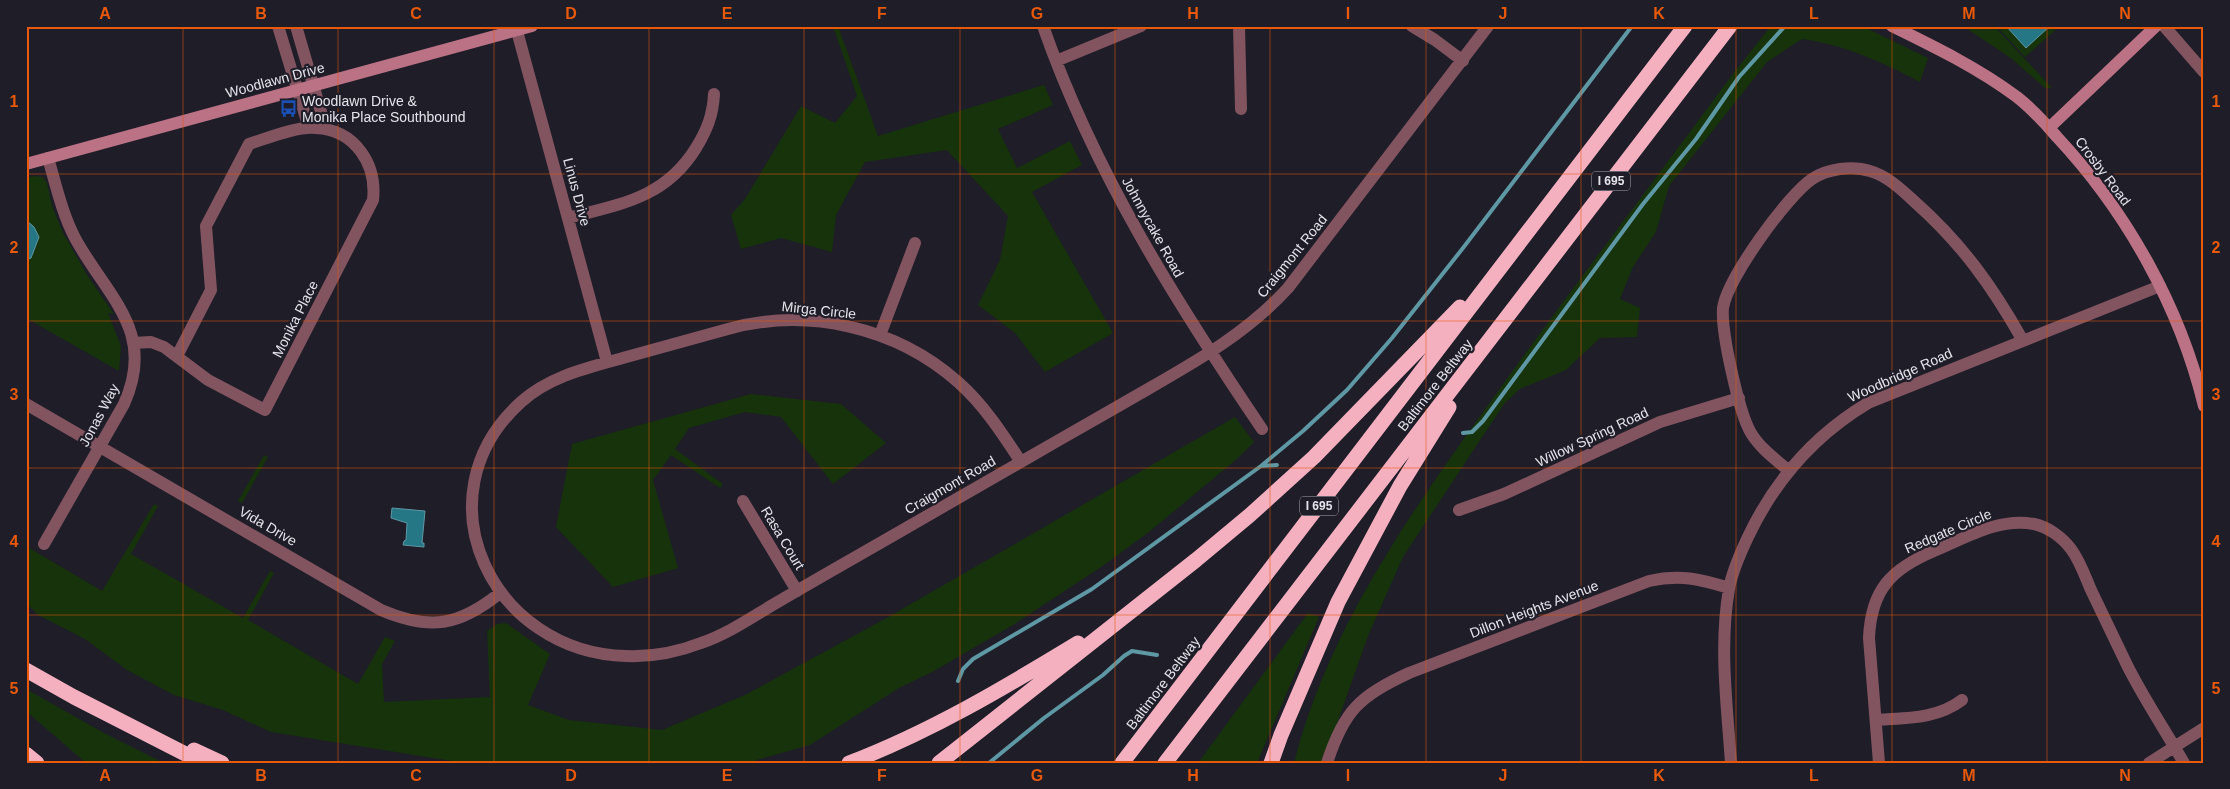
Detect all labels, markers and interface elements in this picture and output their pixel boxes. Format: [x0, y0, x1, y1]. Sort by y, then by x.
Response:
text: A [99, 5, 111, 22]
text: B [255, 5, 267, 22]
text: C [410, 5, 422, 22]
text: D [565, 5, 577, 22]
text: E [722, 5, 733, 22]
text: F [877, 5, 887, 22]
text: G [1031, 5, 1043, 22]
text: H [1187, 5, 1199, 22]
text: I [1346, 5, 1350, 22]
text: J [1499, 5, 1507, 22]
text: K [1653, 5, 1665, 22]
text: L [1809, 5, 1819, 22]
text: M [1962, 5, 1976, 22]
text: N [2119, 5, 2131, 22]
street label: Woodlawn Drive [224, 59, 326, 101]
text: 1 [10, 93, 19, 110]
place label: Woodlawn Drive & Monika Place Southbound [302, 93, 465, 125]
text: 1 [2212, 93, 2221, 110]
bus stop icon: Woodlawn Drive & Monika Place Southbound [278, 99, 298, 119]
street label: Crosby Road [2072, 134, 2134, 208]
street label: Linus Drive [560, 156, 594, 228]
road number: I 695 [1592, 172, 1630, 190]
street label: Johnnycake Road [1119, 174, 1187, 280]
street label: Craigmont Road [1254, 211, 1330, 301]
text: 2 [10, 239, 19, 256]
text: 2 [2212, 239, 2221, 256]
street label: Monika Place [269, 278, 321, 360]
street label: Mirga Circle [781, 298, 857, 322]
street label: Baltimore Beltway [1394, 336, 1476, 434]
street label: Woodbridge Road [1845, 345, 1955, 405]
street label: Jonas Way [76, 381, 122, 449]
text: 3 [10, 386, 19, 403]
text: 3 [2212, 386, 2221, 403]
street label: Willow Spring Road [1533, 404, 1651, 470]
street label: Craigmont Road [902, 453, 998, 517]
road number: I 695 [1300, 496, 1338, 516]
street label: Vida Drive [236, 503, 300, 549]
street label: Rasa Court [758, 504, 808, 573]
street label: Redgate Circle [1902, 505, 1994, 556]
text: 4 [10, 533, 19, 550]
text: 4 [2212, 533, 2221, 550]
street label: Dillon Heights Avenue [1467, 577, 1601, 641]
street label: Baltimore Beltway [1123, 633, 1203, 733]
text: 5 [10, 680, 19, 697]
text: 5 [2212, 680, 2221, 697]
text: A [99, 767, 111, 784]
text: B [255, 767, 267, 784]
text: C [410, 767, 422, 784]
text: D [565, 767, 577, 784]
text: E [722, 767, 733, 784]
text: F [877, 767, 887, 784]
text: G [1031, 767, 1043, 784]
text: H [1187, 767, 1199, 784]
text: I [1346, 767, 1350, 784]
text: J [1499, 767, 1507, 784]
text: K [1653, 767, 1665, 784]
text: L [1809, 767, 1819, 784]
text: M [1962, 767, 1976, 784]
text: N [2119, 767, 2131, 784]

